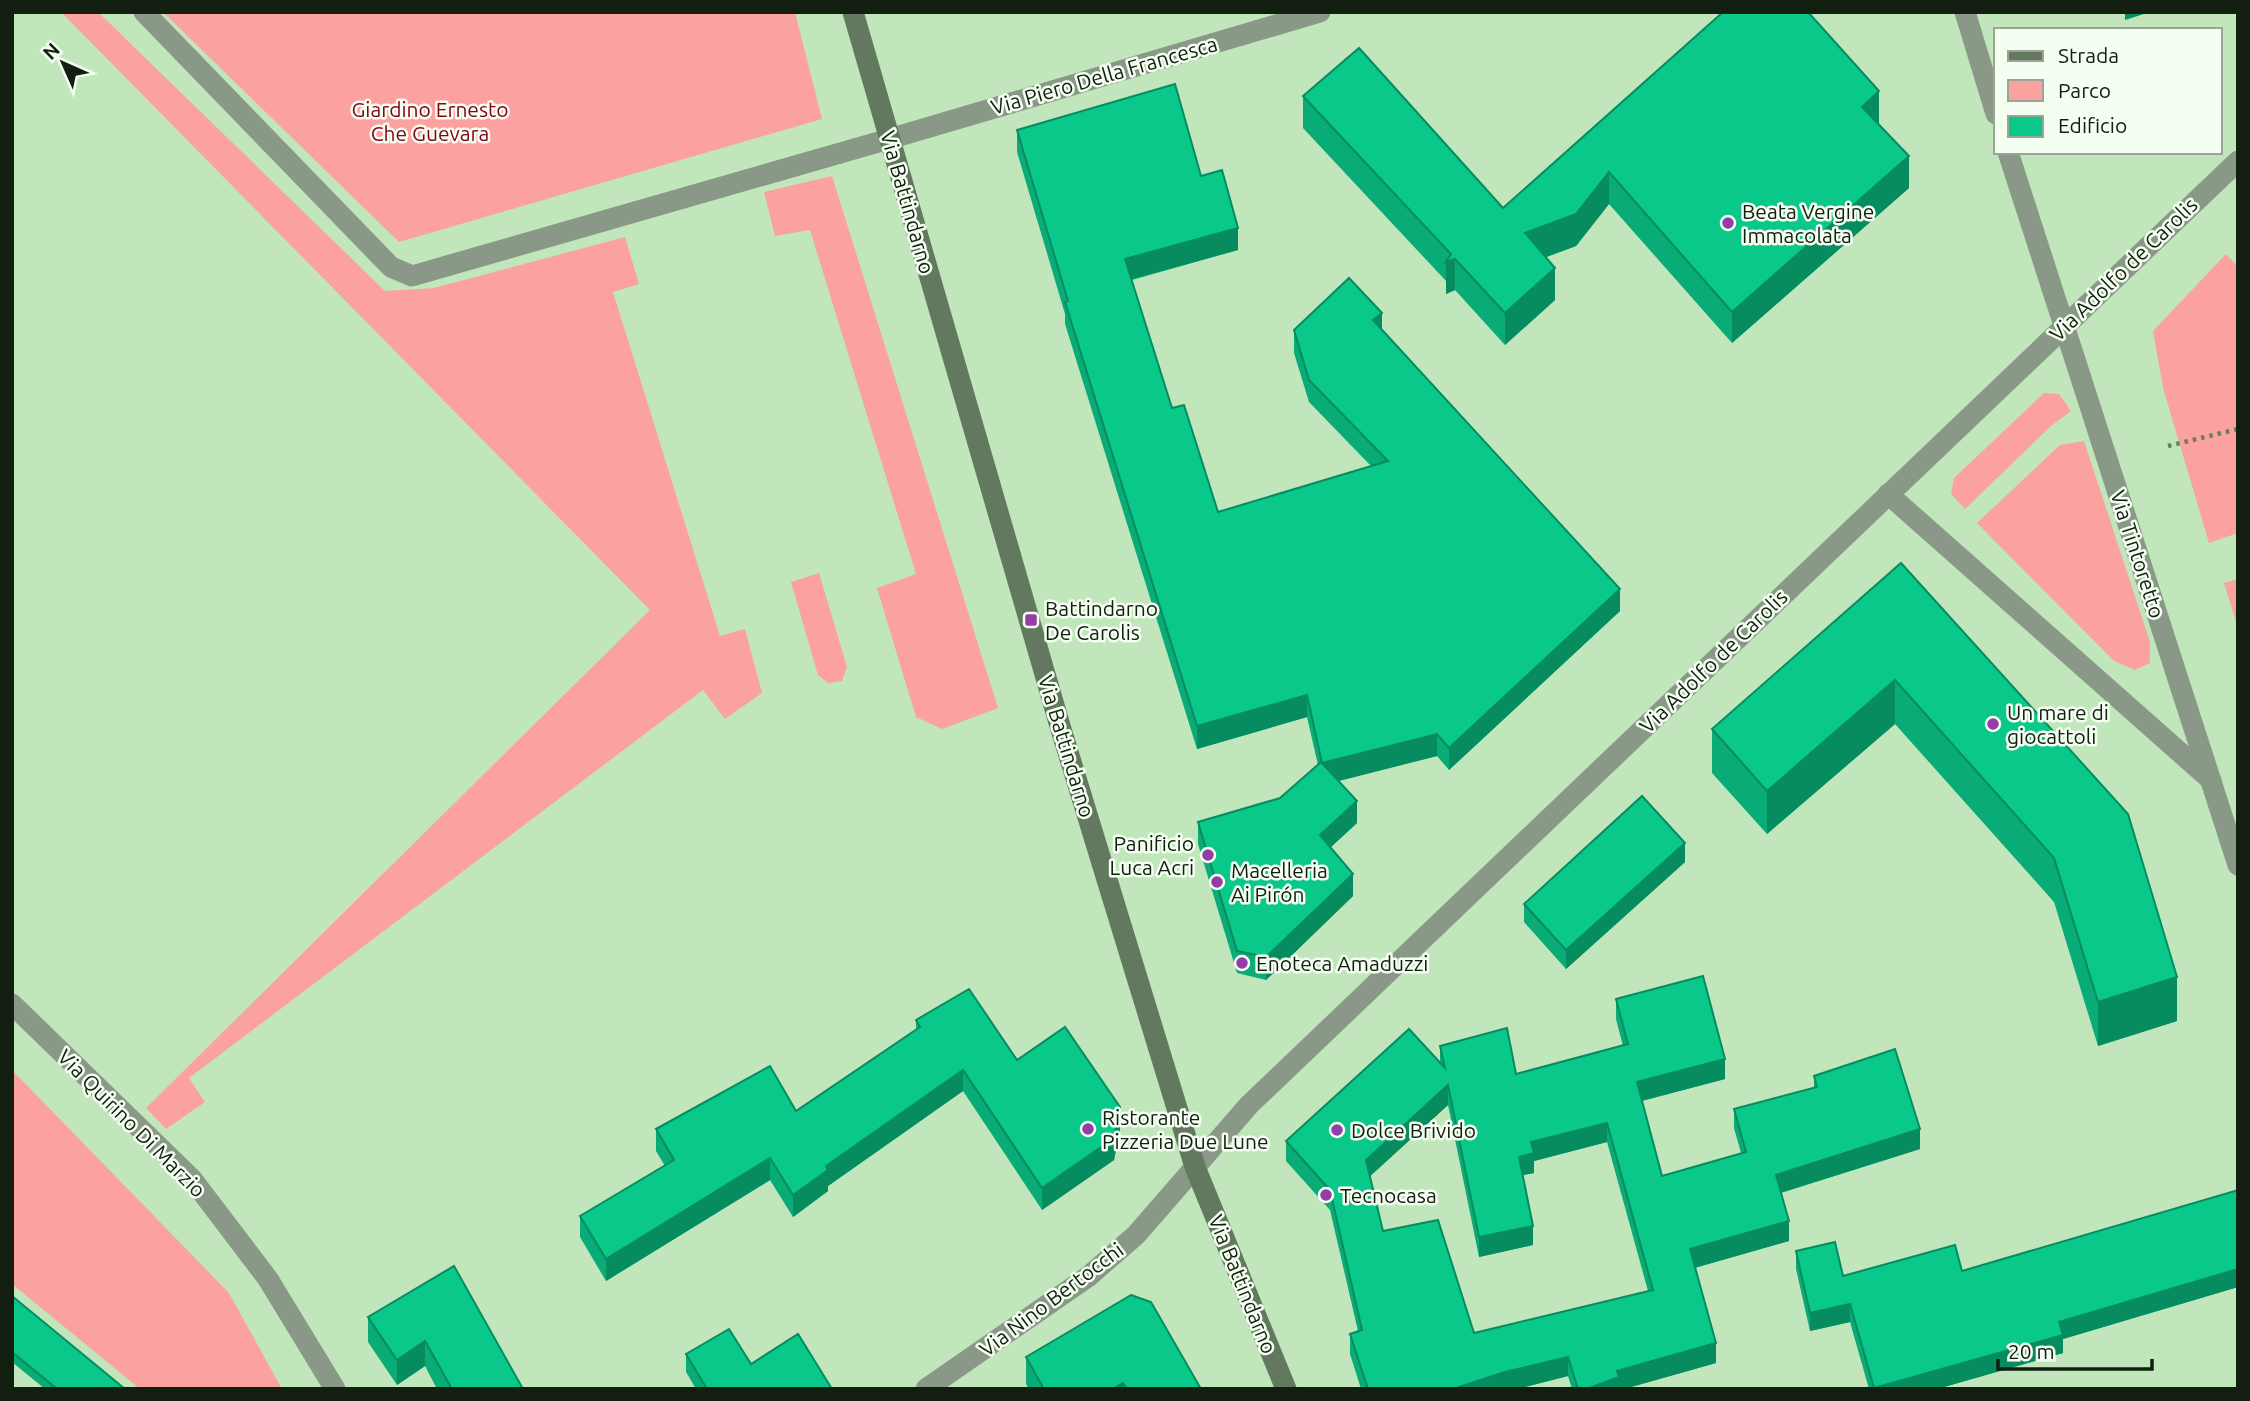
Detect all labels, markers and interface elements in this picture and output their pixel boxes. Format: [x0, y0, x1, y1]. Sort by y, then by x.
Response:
north arrow [28, 28, 98, 98]
legend [1994, 28, 2222, 154]
street label: Via Piero Della Francesca [988, 31, 1220, 119]
text: N [38, 38, 64, 64]
text: Strada [2058, 43, 2119, 67]
text: Parco [2058, 78, 2111, 102]
park label: Giardino Ernesto Che Guevara [351, 97, 509, 145]
text: Edificio [2058, 113, 2127, 137]
street label: Via Battindarno [876, 128, 940, 276]
street label: Via Adolfo de Carolis [2044, 192, 2202, 346]
place label: Beata Vergine Immacolata [1742, 199, 1874, 247]
marker: Beata Vergine Immacolata [1720, 215, 1736, 231]
street label: Via Tintoretto [2106, 487, 2170, 621]
street label: Via Adolfo de Carolis [1634, 584, 1792, 738]
place label: Battindarno De Carolis [1045, 596, 1158, 644]
marker: Battindarno De Carolis [1023, 612, 1039, 628]
street label: Via Battindarno [1034, 672, 1100, 820]
place label: Un mare di giocattoli [2007, 700, 2109, 748]
marker: Un mare di giocattoli [1985, 716, 2001, 732]
place label: Panificio Luca Acri [1110, 831, 1194, 879]
marker: Panificio Luca Acri [1200, 847, 1216, 863]
place label: Macelleria Ai Pirón [1231, 858, 1328, 906]
marker: Macelleria Ai Pirón [1209, 874, 1225, 890]
place label: Enoteca Amaduzzi [1256, 951, 1428, 975]
marker: Enoteca Amaduzzi [1234, 955, 1250, 971]
street label: Via Quirino Di Marzio [53, 1044, 211, 1202]
place label: Ristorante Pizzeria Due Lune [1102, 1105, 1269, 1153]
place label: Dolce Brivido [1351, 1118, 1476, 1142]
marker: Ristorante Pizzeria Due Lune [1080, 1121, 1096, 1137]
marker: Dolce Brivido [1329, 1122, 1345, 1138]
place label: Tecnocasa [1340, 1183, 1437, 1207]
marker: Tecnocasa [1318, 1187, 1334, 1203]
street label: Via Battindarno [1204, 1211, 1282, 1357]
street label: Via Nino Bertocchi [974, 1237, 1128, 1361]
scale bar [1998, 1328, 2152, 1372]
text: 20 m [2008, 1339, 2055, 1363]

